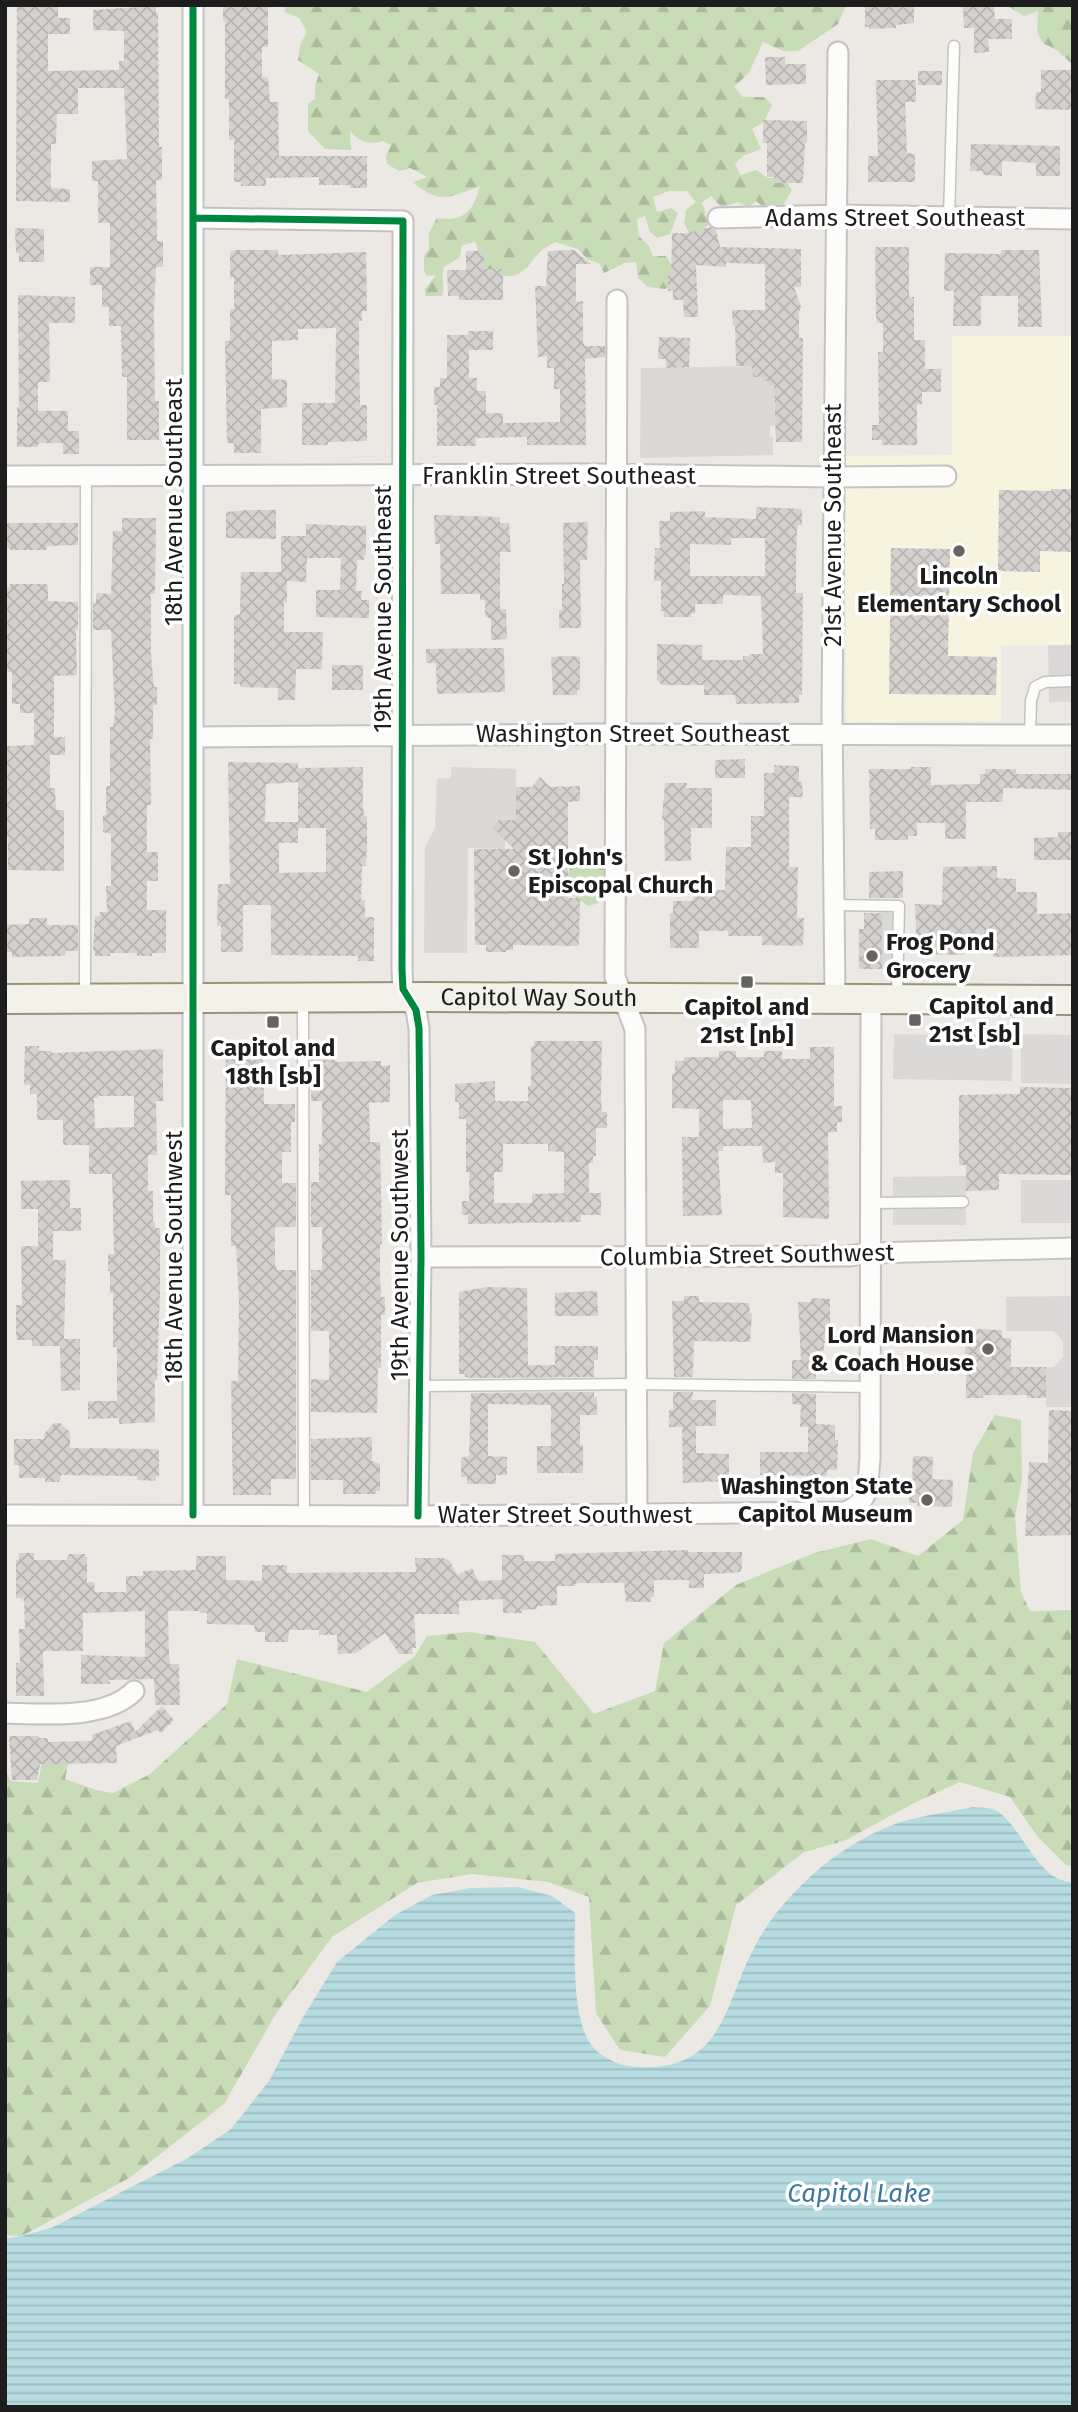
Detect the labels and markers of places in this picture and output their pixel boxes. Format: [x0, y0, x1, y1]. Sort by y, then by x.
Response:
marker: Lincoln Elementary School [951, 543, 967, 559]
place label: Lincoln Elementary School [857, 562, 1062, 618]
place label: St John's Episcopal Church [528, 843, 713, 899]
marker: St John's Episcopal Church [506, 863, 522, 879]
place label: Frog Pond Grocery [886, 928, 995, 984]
marker: Frog Pond Grocery [864, 948, 880, 964]
marker: Capitol and 21st [nb] [739, 974, 755, 990]
place label: Capitol and 21st [sb] [929, 992, 1054, 1048]
place label: Capitol and 21st [nb] [685, 993, 809, 1049]
marker: Capitol and 21st [sb] [907, 1012, 923, 1028]
marker: Capitol and 18th [sb] [265, 1014, 281, 1030]
place label: Capitol and 18th [sb] [211, 1034, 335, 1090]
place label: Lord Mansion & Coach House [810, 1321, 974, 1377]
marker: Lord Mansion & Coach House [980, 1341, 996, 1357]
place label: Washington State Capitol Museum [721, 1472, 913, 1528]
marker: Washington State Capitol Museum [919, 1492, 935, 1508]

